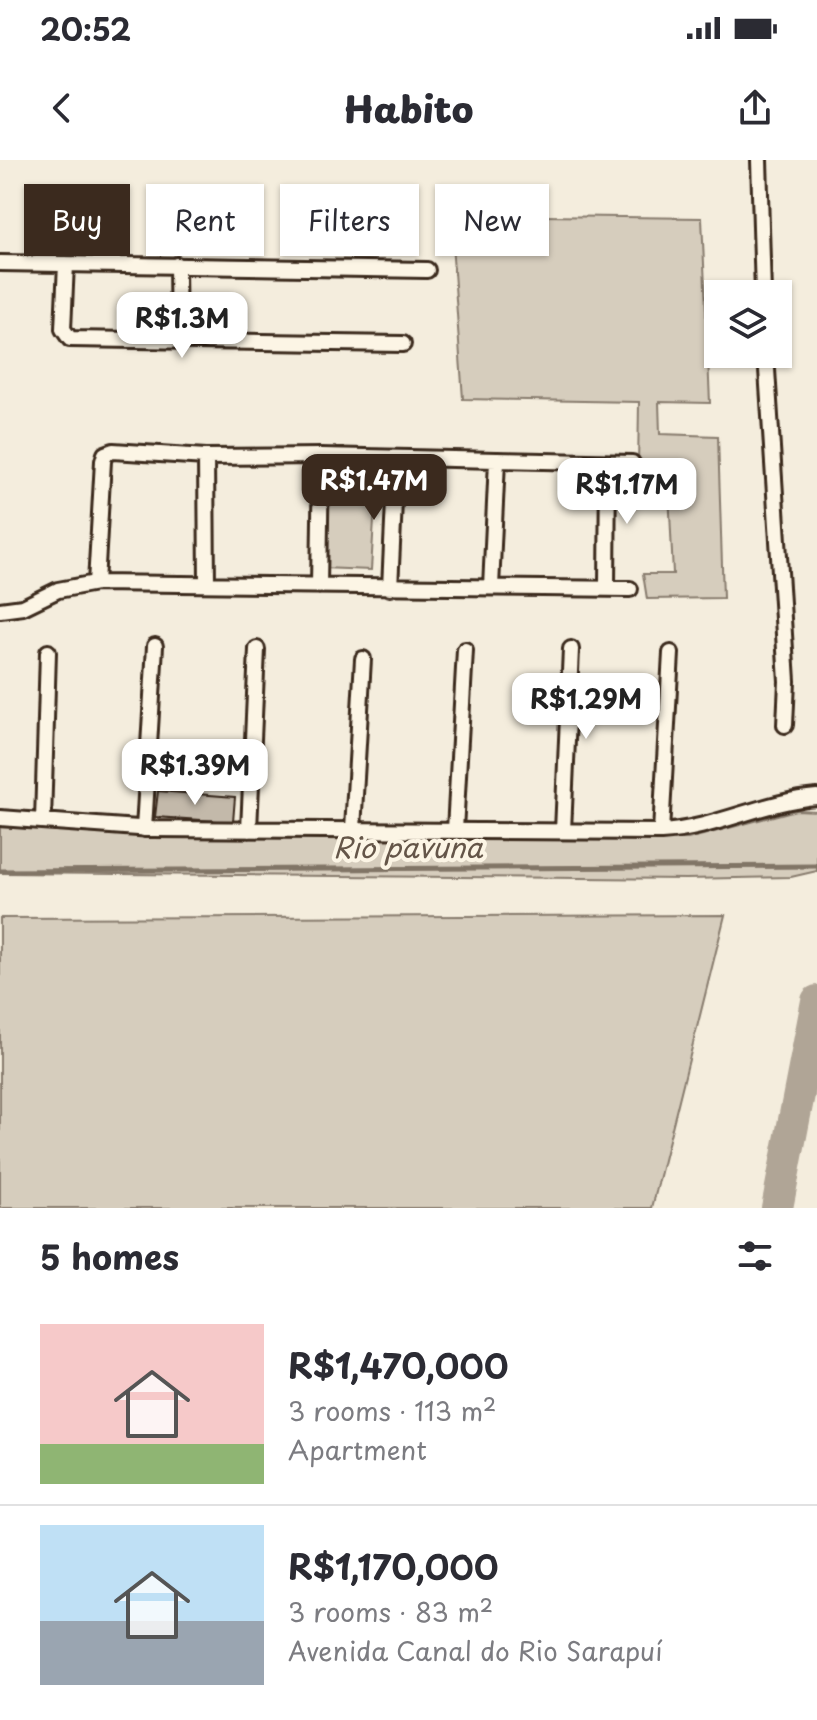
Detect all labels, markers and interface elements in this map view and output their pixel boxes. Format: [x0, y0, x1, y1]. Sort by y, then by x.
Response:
text: 20:52 [40, 6, 131, 51]
text: Habito [344, 81, 473, 135]
icon: back [40, 86, 84, 130]
icon: share [733, 86, 777, 130]
chip: Buy [24, 184, 130, 256]
chip: Rent [146, 184, 264, 256]
chip: Filters [280, 184, 419, 256]
chip: New [435, 184, 549, 256]
map controls [704, 280, 792, 368]
button: layers [704, 280, 792, 368]
pin: R$1.3M [117, 292, 247, 360]
text: R$1.3M [135, 298, 229, 337]
pin: R$1.47M [300, 454, 448, 522]
pin: R$1.17M [553, 458, 701, 526]
text: R$1.47M [320, 460, 428, 499]
text: R$1.17M [575, 464, 679, 503]
pin: R$1.29M [512, 673, 660, 741]
text: R$1.29M [530, 679, 642, 718]
pin: R$1.39M [121, 739, 269, 807]
text: R$1.39M [140, 745, 250, 784]
water label: Rio pavuna [333, 825, 483, 868]
text: 5 homes [40, 1230, 179, 1282]
icon: filters [733, 1234, 777, 1278]
text: R$1,470,000 [288, 1339, 508, 1391]
icon: home [104, 1356, 200, 1452]
text: 3 rooms · 113 m² [288, 1391, 496, 1430]
text: Apartment [288, 1430, 427, 1469]
text: R$1,170,000 [288, 1540, 498, 1592]
icon: home [104, 1557, 200, 1653]
text: 3 rooms · 83 m² [288, 1592, 493, 1631]
text: Avenida Canal do Rio Sarapuí [288, 1631, 663, 1670]

